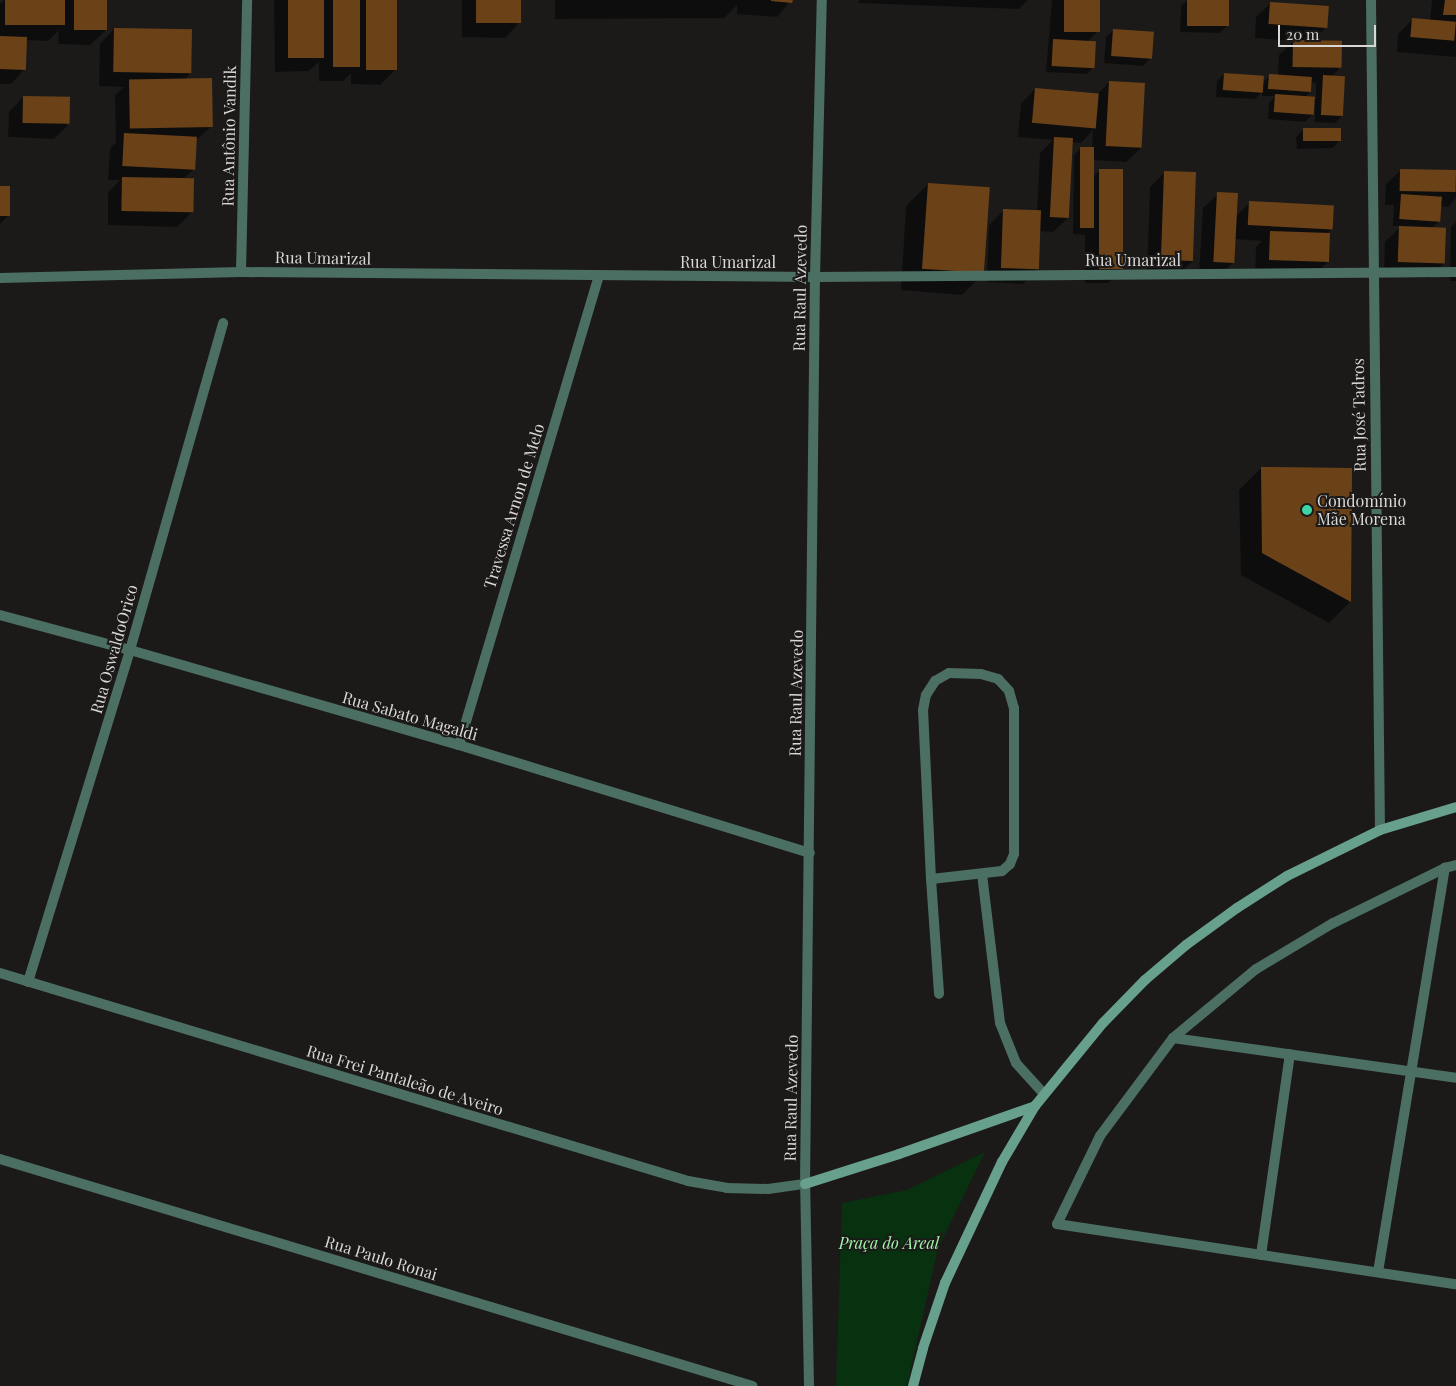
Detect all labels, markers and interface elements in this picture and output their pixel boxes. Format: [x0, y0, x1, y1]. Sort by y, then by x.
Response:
scale bar [1281, 15, 1378, 47]
text: 20 m [1286, 24, 1319, 44]
street label: Rua Antônio Vandik [218, 65, 240, 207]
street label: Rua Raul Azevedo [789, 224, 811, 352]
street label: Rua Umarizal [275, 248, 371, 268]
street label: Rua Umarizal [1085, 250, 1181, 270]
street label: Rua Umarizal [680, 252, 776, 272]
street label: Rua José Tadros [1348, 358, 1370, 472]
street label: Travessa Arnon de Melo [480, 421, 548, 591]
place label: Condomínio Mãe Morena [1317, 491, 1406, 529]
marker: Condomínio Mãe Morena [1301, 504, 1313, 516]
street label: Rua OswaldoOrico [86, 582, 142, 716]
street label: Rua Raul Azevedo [785, 629, 807, 757]
street label: Rua Sabato Magaldi [340, 687, 480, 745]
street label: Rua Raul Azevedo [780, 1034, 802, 1162]
street label: Rua Frei Pantaleão de Aveiro [304, 1041, 506, 1119]
street label: Rua Paulo Ronai [322, 1232, 440, 1284]
park label: Praça do Areal [839, 1233, 939, 1253]

